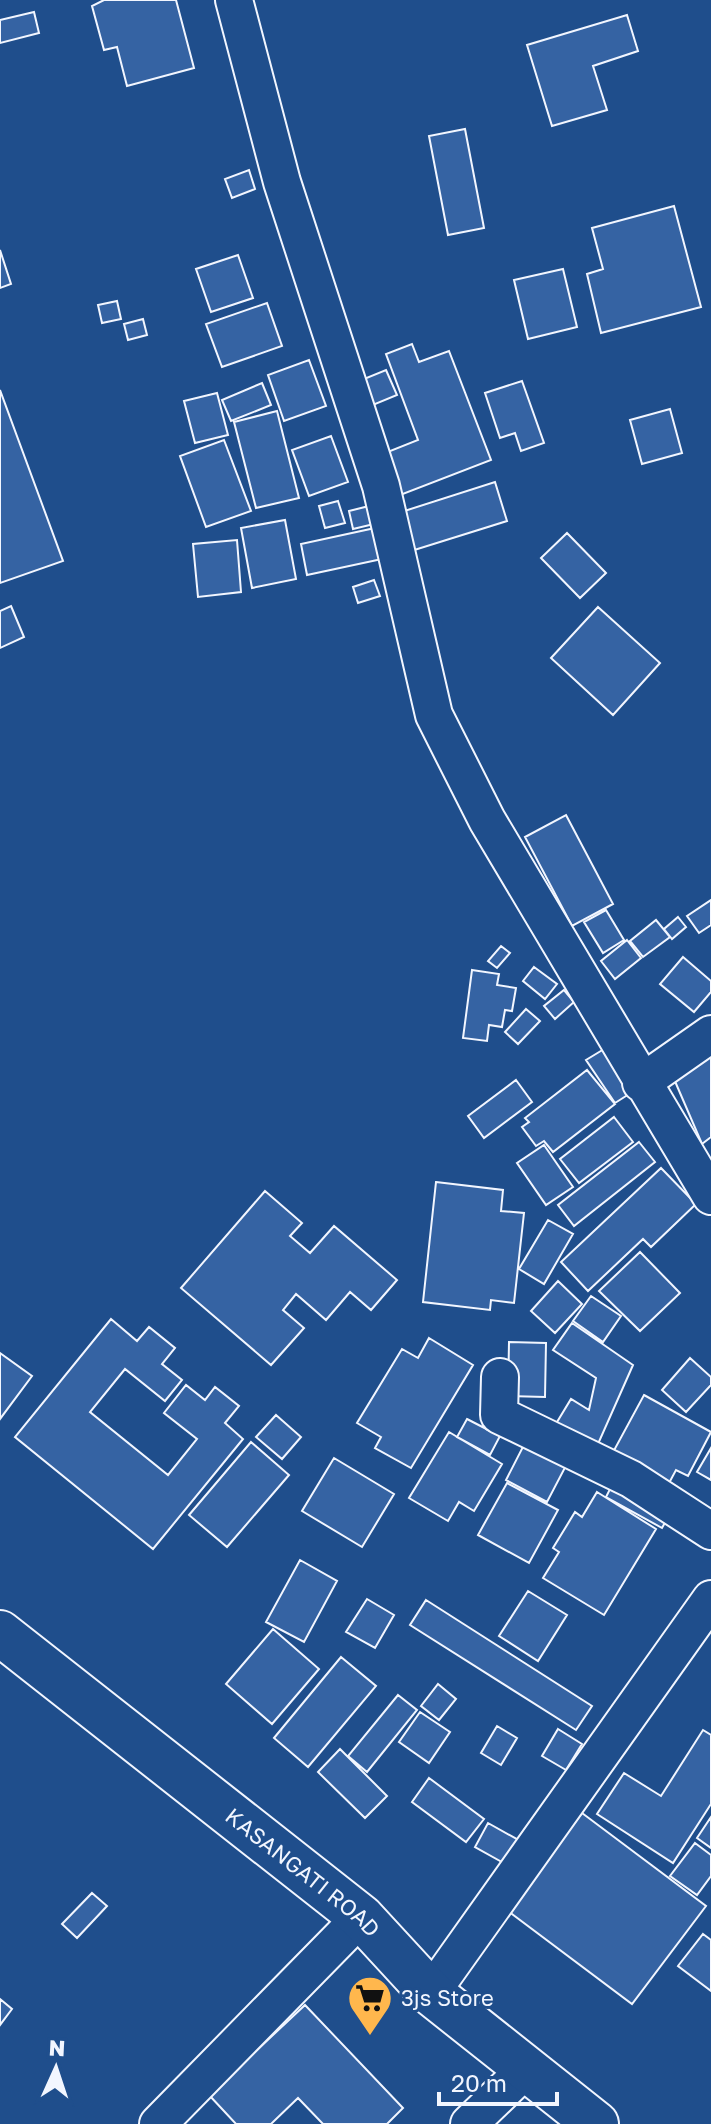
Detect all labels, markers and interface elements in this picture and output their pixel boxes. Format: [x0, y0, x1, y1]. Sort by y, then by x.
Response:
street label: KASANGATI ROAD [220, 1802, 386, 1942]
supermarket icon: 3js Store [346, 1974, 394, 2037]
place label: 3js Store [401, 1984, 494, 2011]
north arrow [16, 2028, 96, 2108]
text: N [48, 2034, 66, 2061]
scale bar [439, 2056, 557, 2106]
text: 20 m [451, 2068, 507, 2097]

